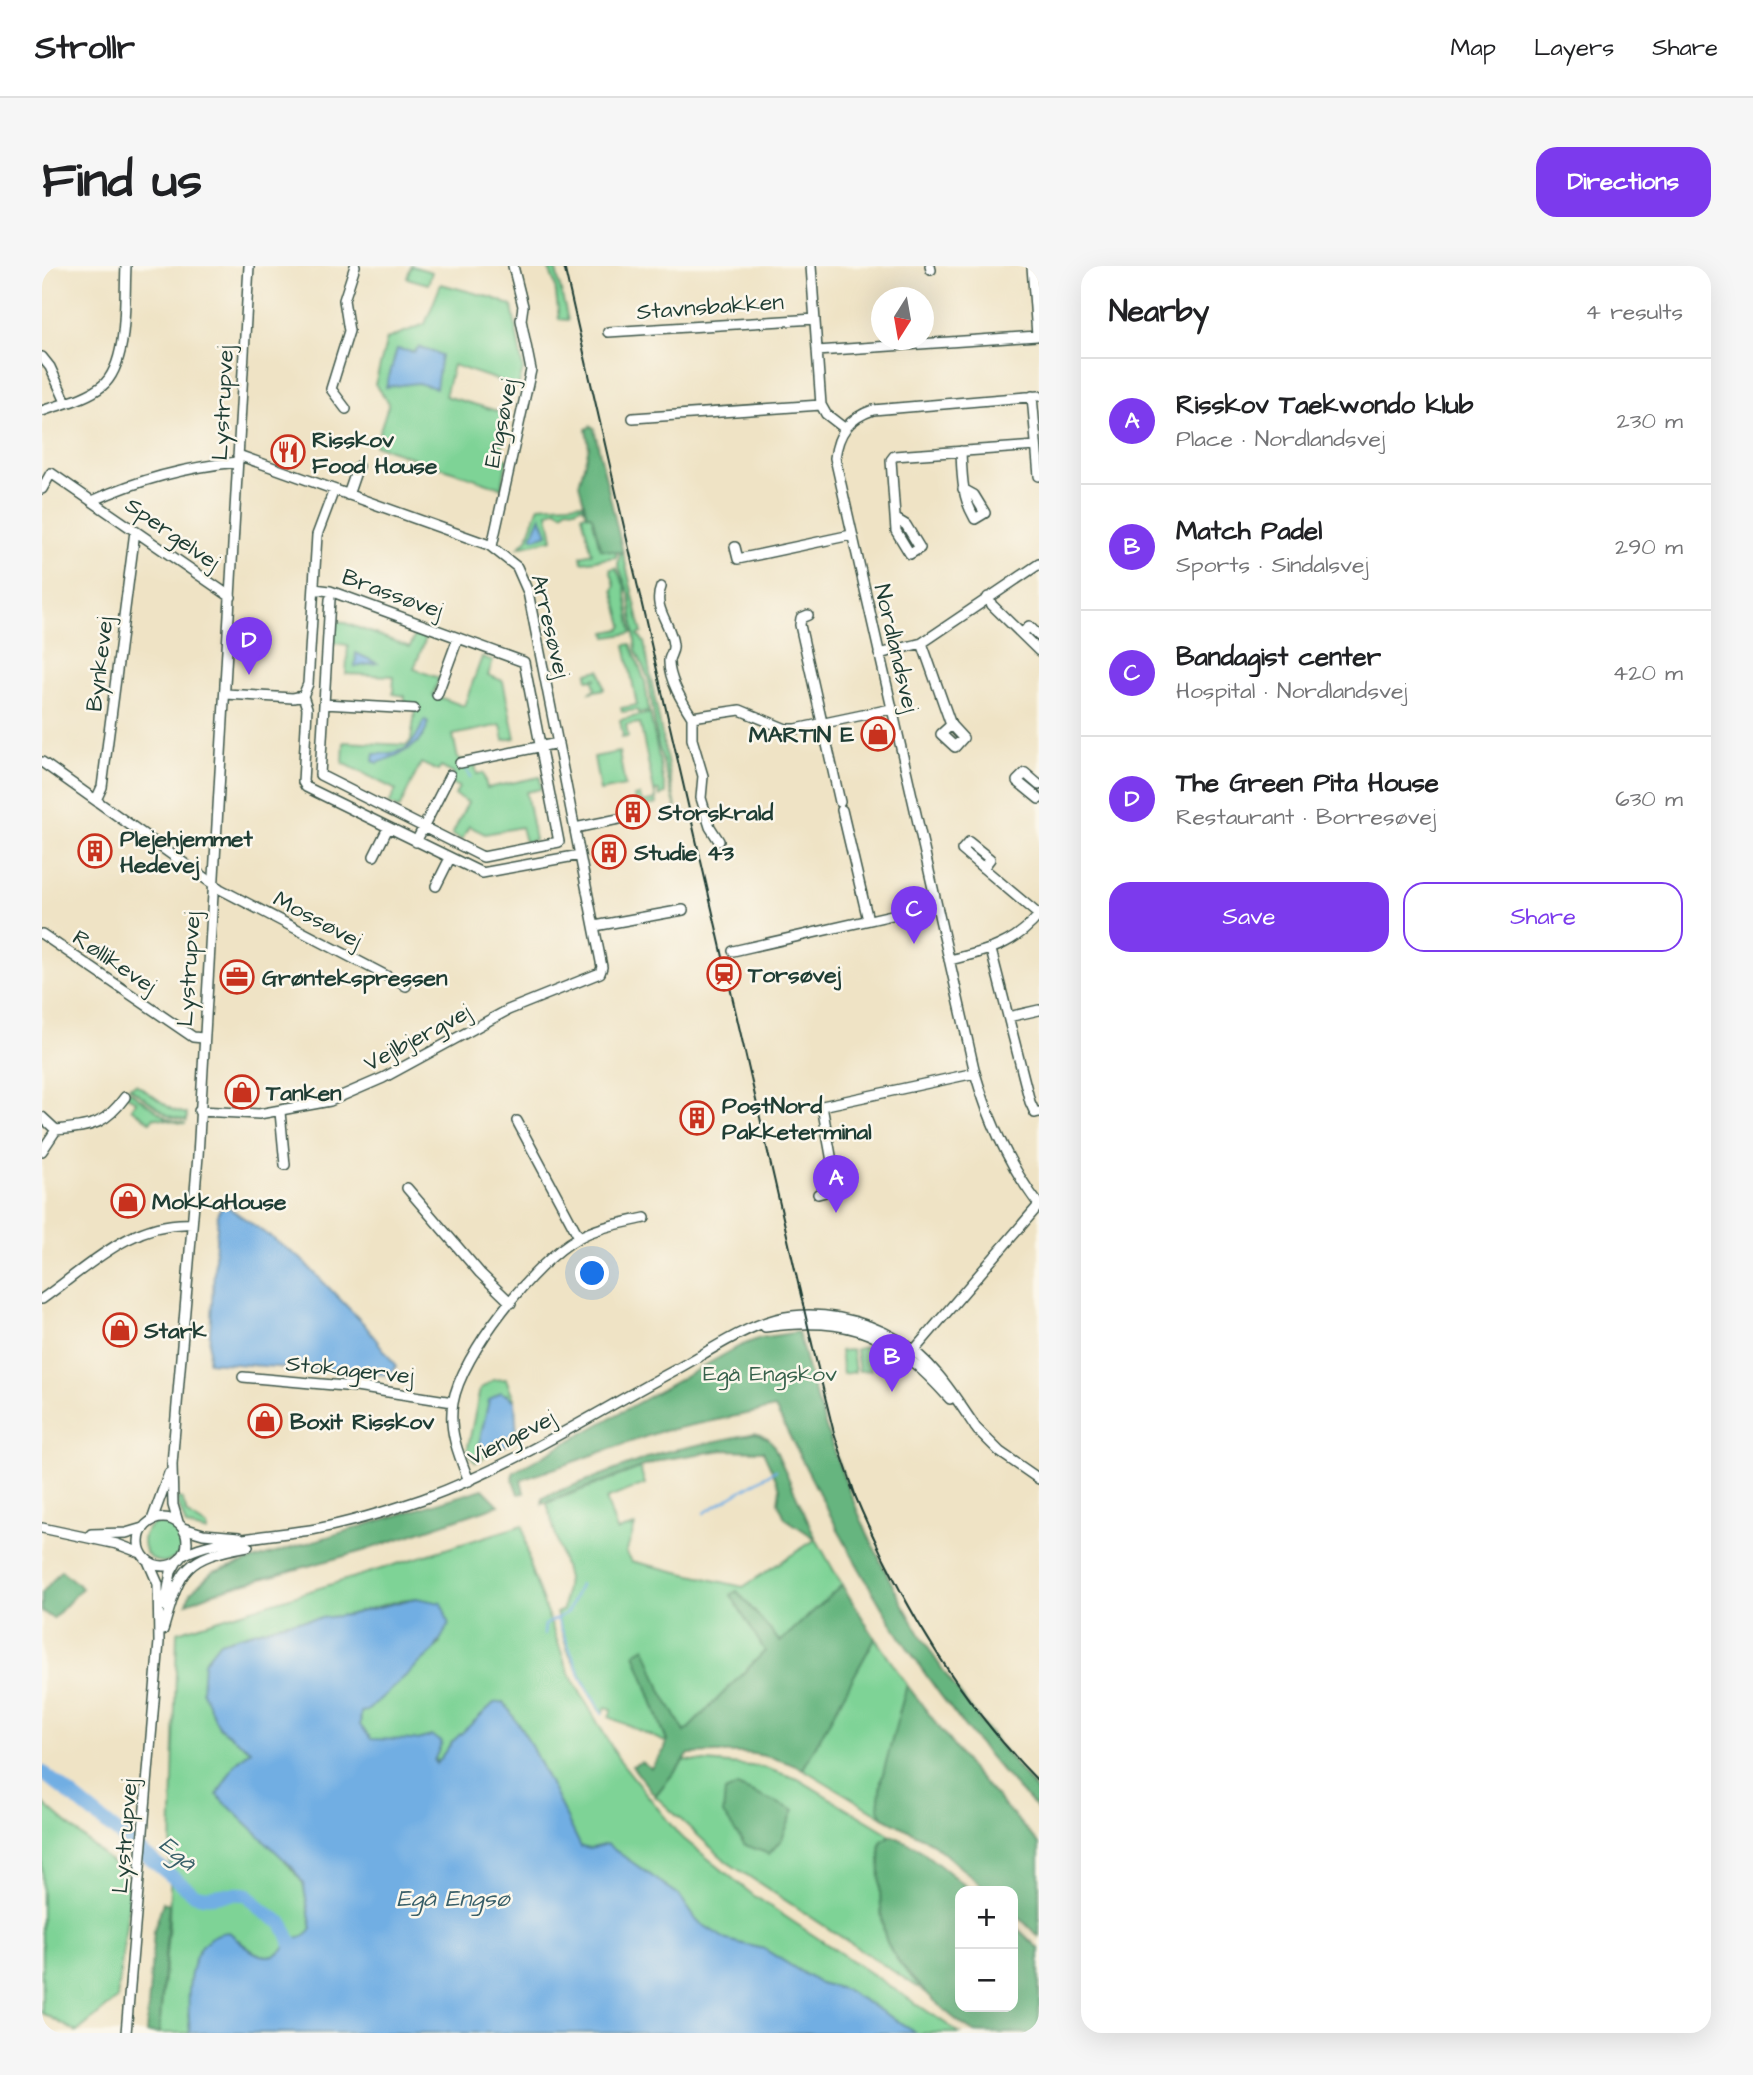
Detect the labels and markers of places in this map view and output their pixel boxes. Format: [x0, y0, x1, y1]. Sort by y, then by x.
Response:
place label: Risskov Food House [312, 424, 438, 482]
restaurant icon: Risskov Food House [269, 433, 307, 471]
pin: D [226, 617, 272, 675]
shop icon: MARTIN E [859, 715, 897, 753]
place label: MARTIN E [749, 719, 854, 751]
building icon: Storskrald [614, 793, 652, 831]
place label: Storskrald [657, 797, 773, 829]
place label: Plejehjemmet Hedevej [120, 823, 253, 881]
building icon: Plejehjemmet Hedevej [76, 832, 114, 870]
building icon: Studie 43 [590, 833, 628, 871]
place label: Studie 43 [633, 837, 734, 869]
pin: C [891, 886, 937, 944]
station icon: Torsøvej [705, 955, 743, 993]
office icon: Grøntekspressen [218, 958, 256, 996]
place label: Torsøvej [747, 959, 842, 991]
place label: Grøntekspressen [262, 962, 448, 994]
shop icon: Tanken [223, 1073, 261, 1111]
place label: Tanken [265, 1077, 342, 1109]
place label: PostNord Pakketerminal [722, 1090, 872, 1148]
building icon: PostNord Pakketerminal [678, 1099, 716, 1137]
pin: A [813, 1155, 859, 1213]
shop icon: MokkaHouse [109, 1182, 147, 1220]
place label: MokkaHouse [152, 1186, 287, 1218]
shop icon: Stark [101, 1311, 139, 1349]
place label: Stark [143, 1315, 207, 1347]
pin: B [869, 1334, 915, 1392]
shop icon: Boxit Risskov [246, 1402, 284, 1440]
place label: Boxit Risskov [290, 1406, 435, 1438]

